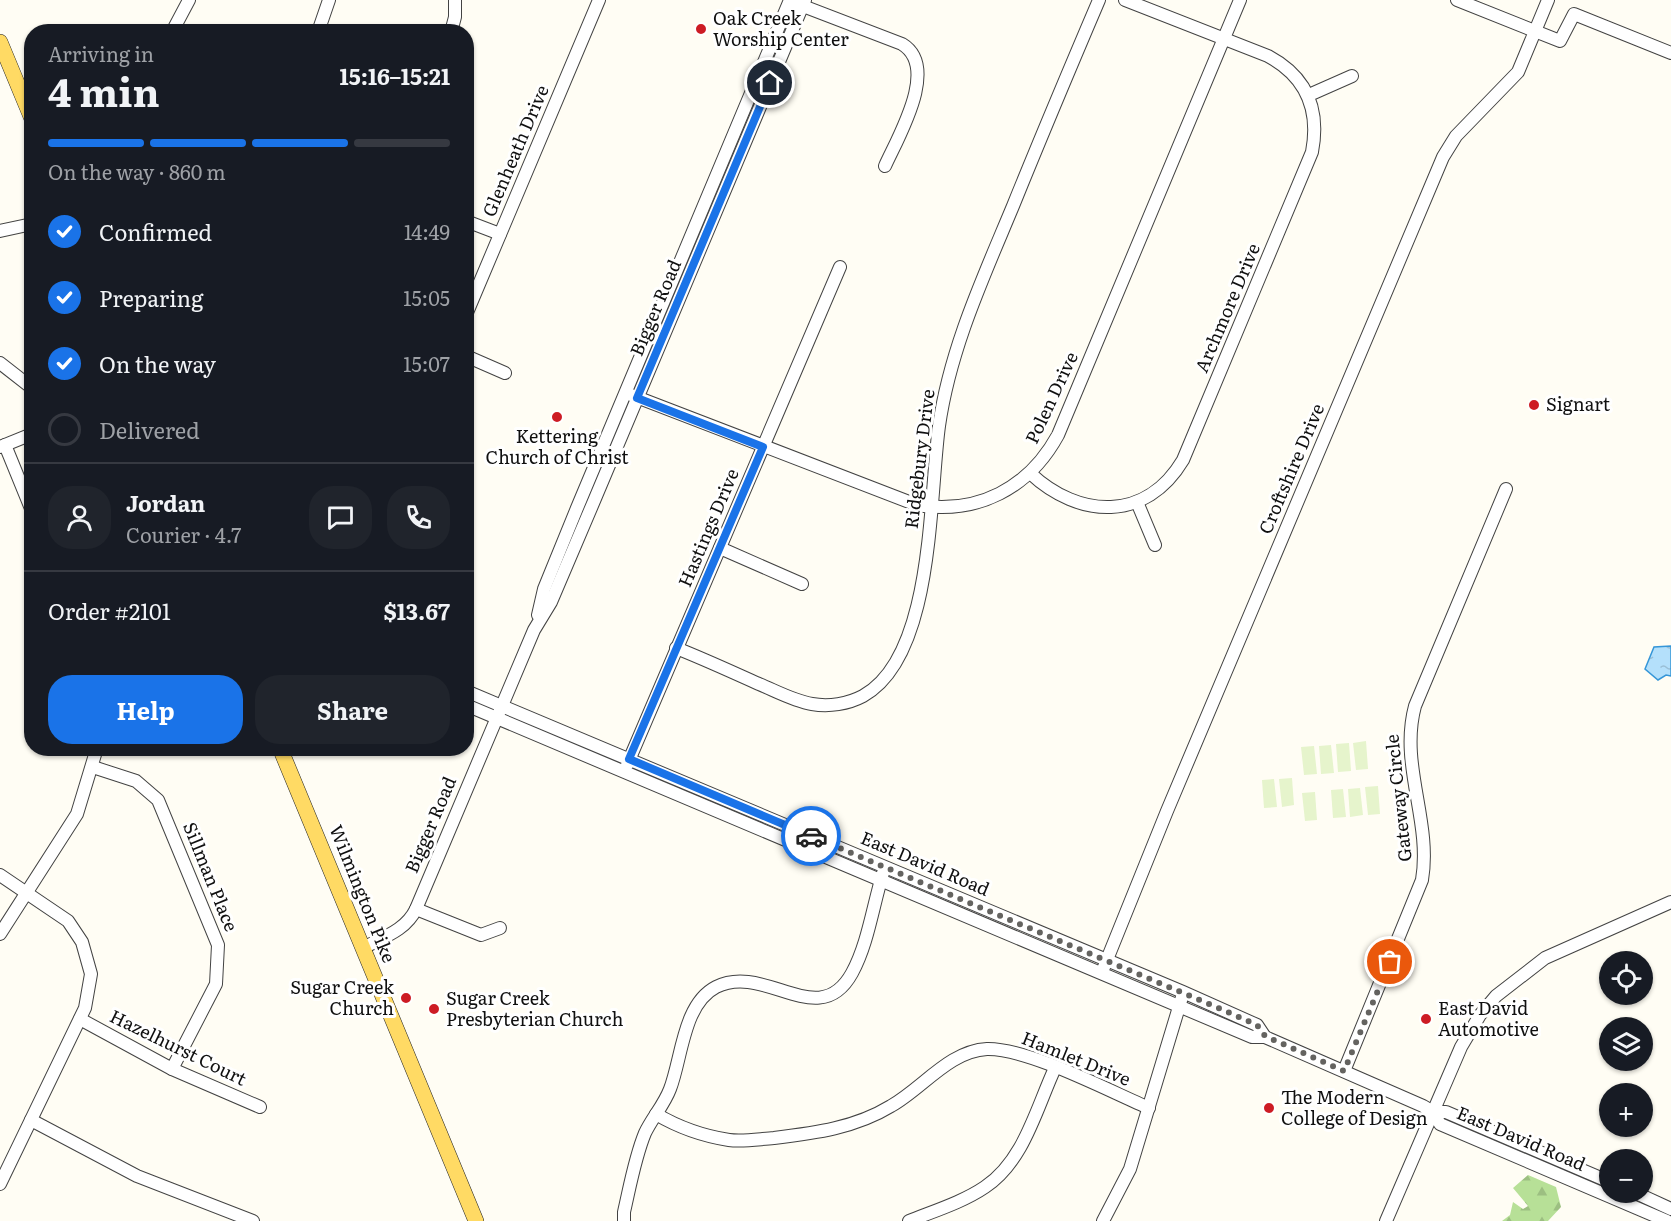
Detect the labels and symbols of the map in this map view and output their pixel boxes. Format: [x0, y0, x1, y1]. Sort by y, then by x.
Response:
place label: Oak Creek Worship Center [713, 4, 849, 52]
marker: Oak Creek Worship Center [694, 22, 708, 36]
pin [744, 57, 795, 108]
street label: Glenheath Drive [475, 80, 555, 221]
street label: Archmore Drive [1187, 239, 1266, 376]
street label: Bigger Road [622, 255, 687, 360]
street label: Polen Drive [1017, 347, 1084, 448]
street label: Ridgebury Drive [897, 387, 940, 530]
place label: Signart [1546, 390, 1611, 417]
marker: Signart [1527, 398, 1541, 412]
street label: Croftshire Drive [1251, 399, 1330, 538]
marker: Kettering Church of Christ [550, 410, 564, 424]
place label: Kettering Church of Christ [486, 422, 629, 470]
street label: Hastings Drive [670, 464, 745, 591]
street label: Gateway Circle [1377, 733, 1418, 863]
street label: Bigger Road [397, 772, 462, 877]
courier [781, 806, 841, 866]
street label: Sillman Place [177, 818, 246, 935]
street label: Wilmington Pike [323, 820, 403, 966]
street label: East David Road [857, 823, 994, 902]
pin [1364, 936, 1415, 987]
place label: Sugar Creek Church [290, 973, 395, 1021]
place label: Sugar Creek Presbyterian Church [446, 984, 623, 1032]
marker: Sugar Creek Church [399, 991, 413, 1005]
place label: East David Automotive [1438, 994, 1539, 1042]
street label: Hazelhurst Court [106, 1002, 252, 1092]
marker: Sugar Creek Presbyterian Church [427, 1002, 441, 1016]
marker: East David Automotive [1419, 1012, 1433, 1026]
street label: Hamlet Drive [1018, 1024, 1135, 1092]
place label: The Modern College of Design [1281, 1083, 1428, 1131]
street label: East David Road [1453, 1098, 1590, 1177]
marker: The Modern College of Design [1262, 1101, 1276, 1115]

